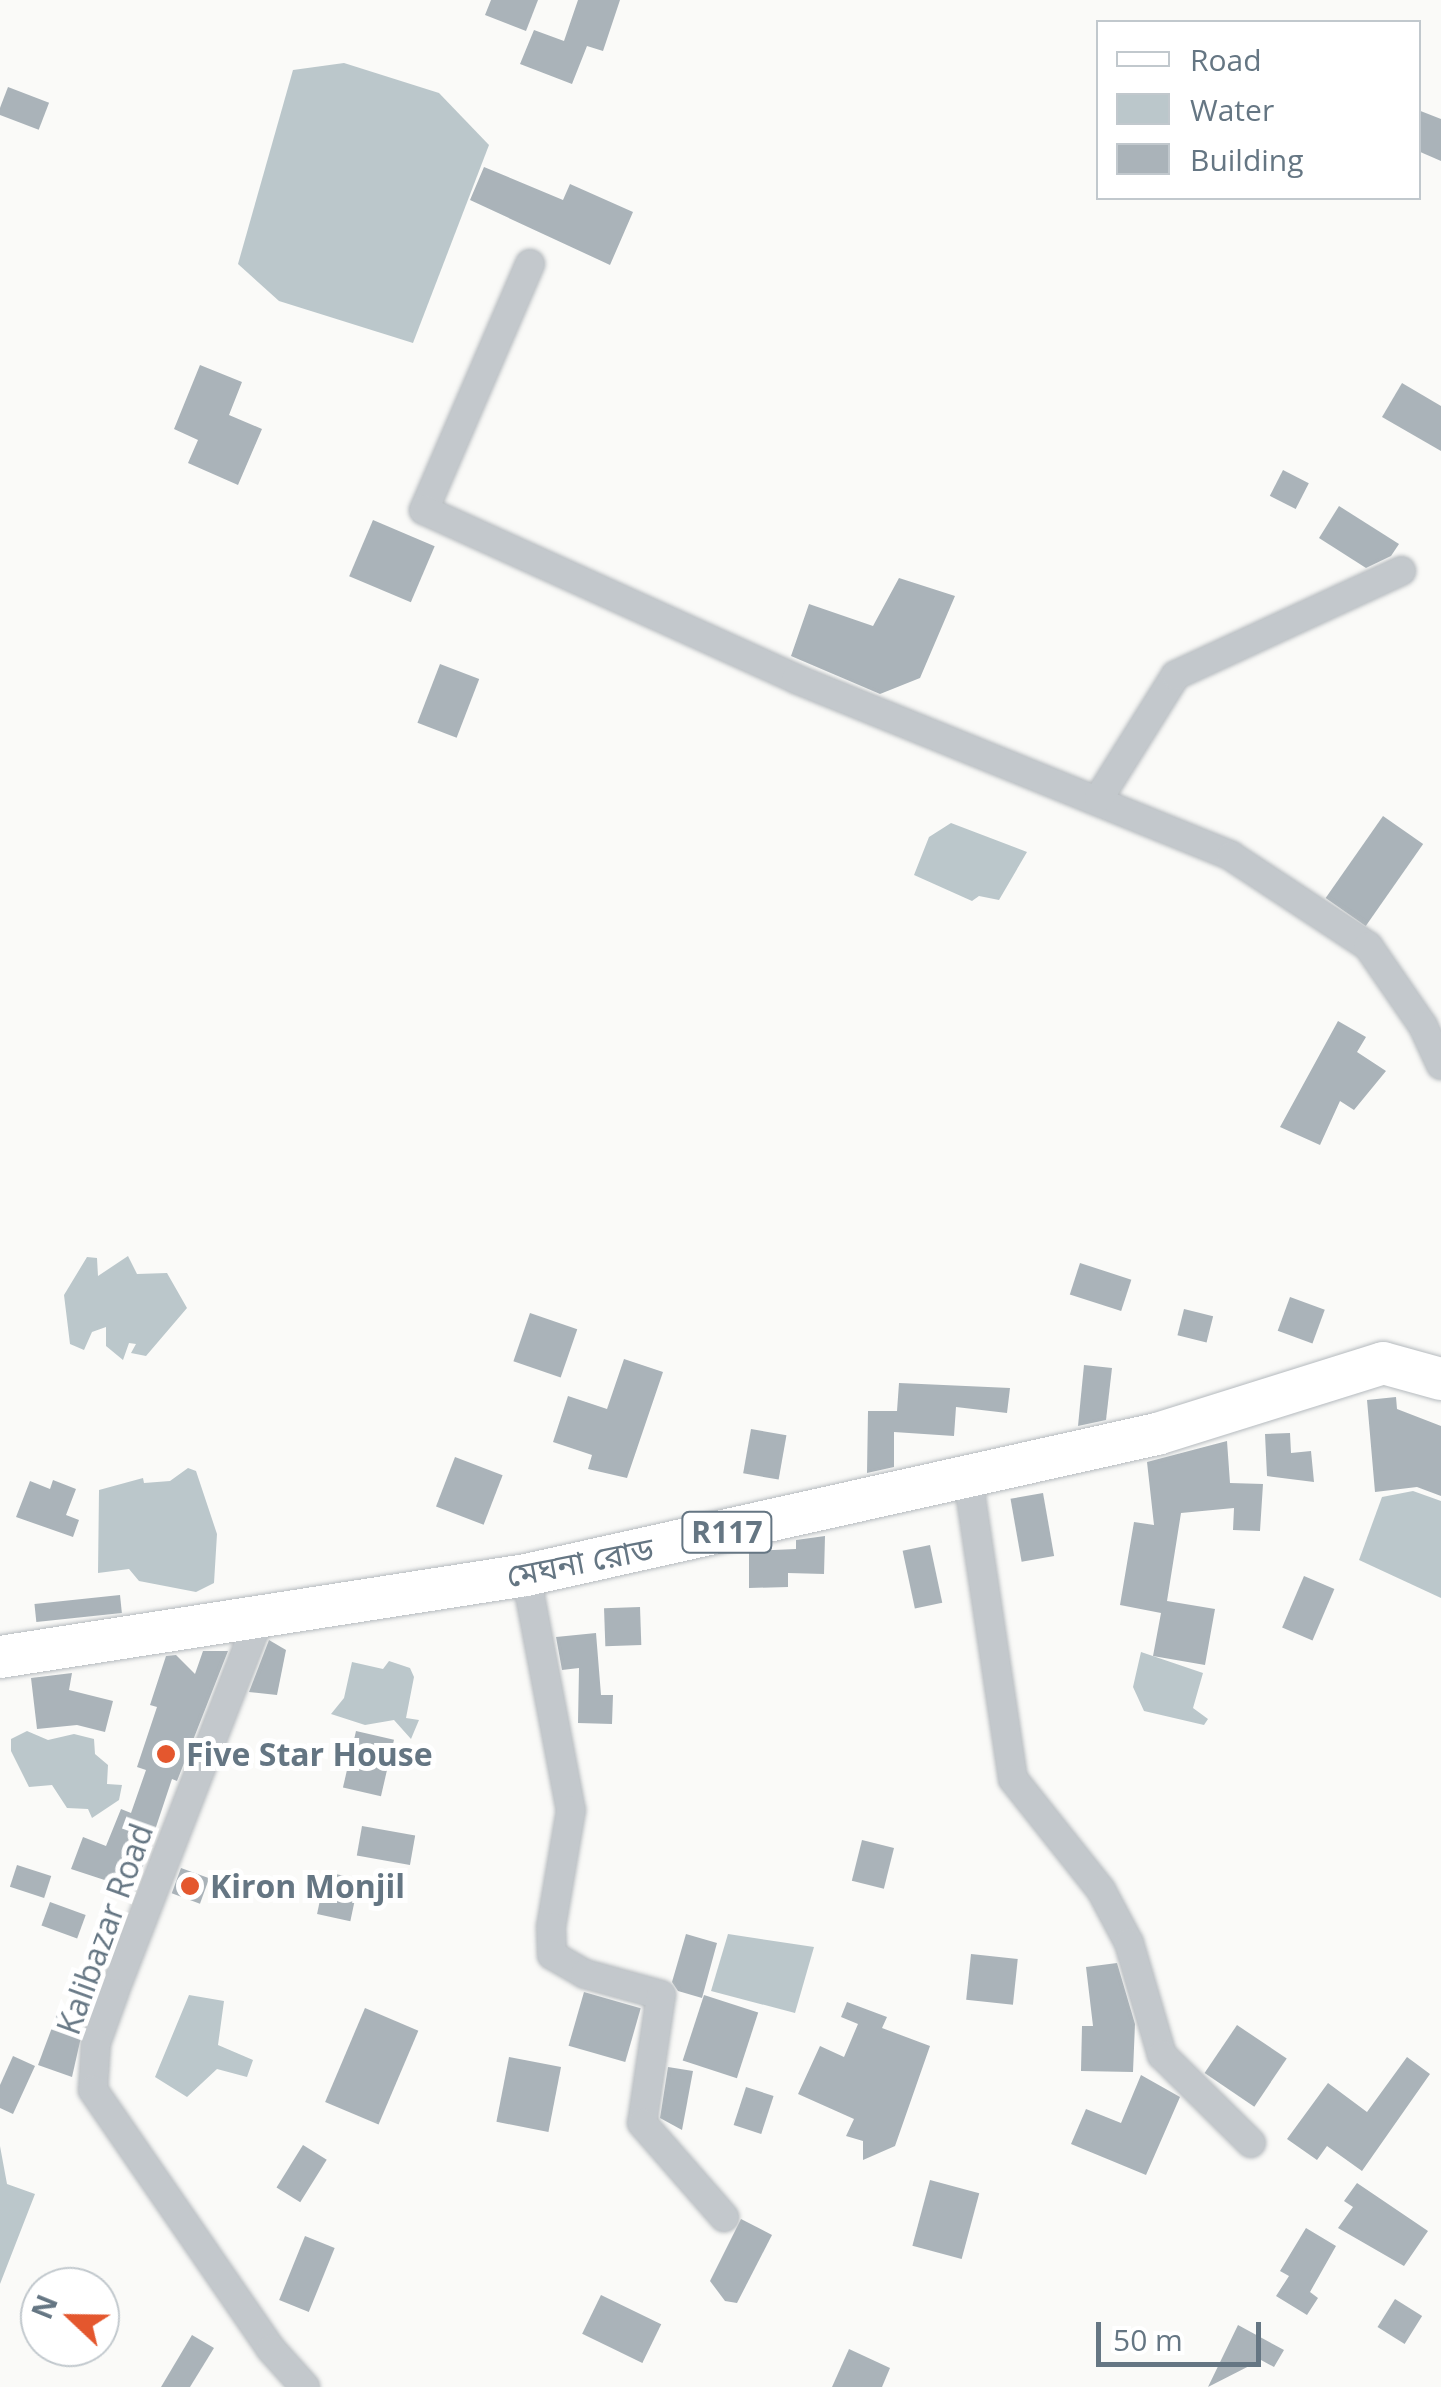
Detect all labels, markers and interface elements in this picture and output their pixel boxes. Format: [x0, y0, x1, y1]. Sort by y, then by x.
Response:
legend [1096, 20, 1421, 200]
text: Road [1190, 39, 1262, 80]
text: Water [1190, 89, 1274, 130]
text: Building [1190, 139, 1304, 180]
road number: R117 [680, 1507, 774, 1557]
street label: মেঘনা রোড [503, 1529, 657, 1595]
place label: Five Star House [186, 1735, 433, 1773]
marker: Five Star House [155, 1743, 177, 1765]
street label: Kalibazar Road [49, 1818, 161, 2040]
place label: Kiron Monjil [210, 1867, 405, 1905]
marker: Kiron Monjil [179, 1875, 201, 1897]
north arrow [20, 2267, 120, 2367]
text: N [22, 2289, 66, 2324]
scale bar [1101, 2302, 1266, 2364]
text: 50 m [1113, 2319, 1183, 2360]

